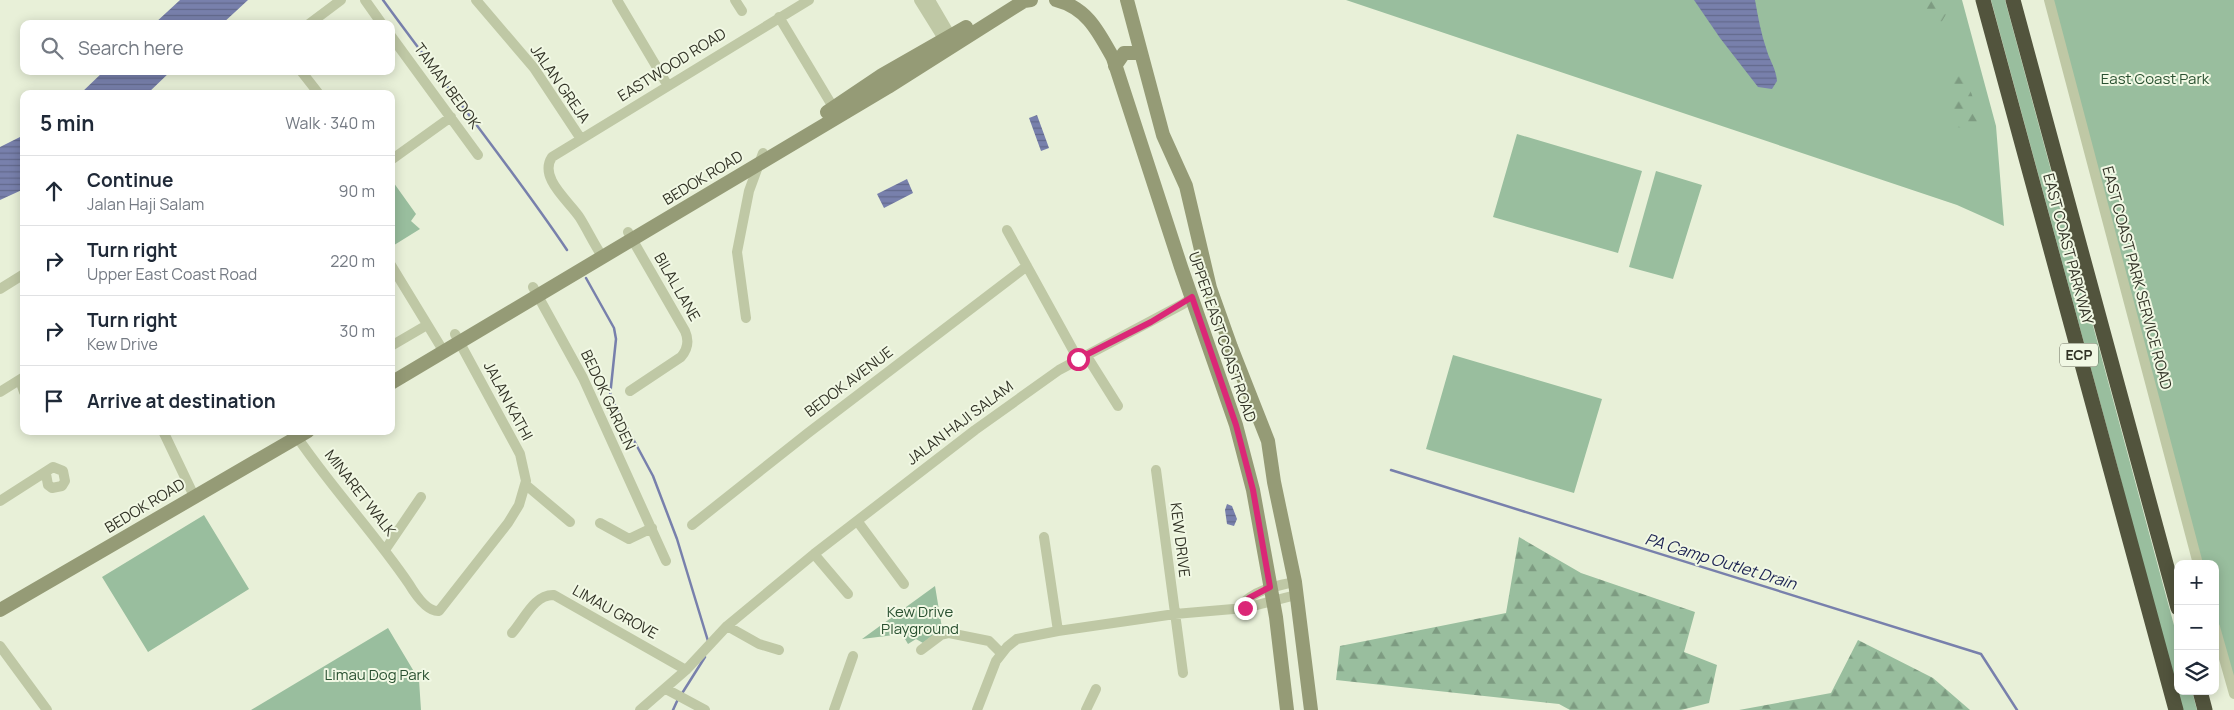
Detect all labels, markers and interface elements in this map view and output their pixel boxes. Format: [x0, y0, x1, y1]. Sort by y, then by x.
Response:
search box [20, 20, 395, 75]
street label: EASTWOOD ROAD [614, 23, 730, 106]
icon: search [38, 34, 66, 62]
text: Search here [78, 35, 184, 61]
street label: TAMAN BEDOK [409, 39, 486, 133]
street label: JALAN GREJA [526, 40, 595, 128]
park label: East Coast Park [2101, 68, 2210, 89]
text: 5 min [40, 109, 94, 137]
text: Walk · 340 m [285, 112, 375, 134]
street label: BEDOK ROAD [659, 145, 747, 210]
street label: EAST COAST PARK SERVICE ROAD [2098, 164, 2177, 392]
text: Continue [87, 167, 173, 193]
street label: EAST COAST PARKWAY [2038, 171, 2099, 327]
icon: ahead [40, 177, 68, 205]
text: 90 m [339, 180, 375, 202]
text: Jalan Haji Salam [87, 193, 204, 215]
text: Turn right [87, 237, 177, 263]
icon: right [40, 247, 68, 275]
street label: BILAL LANE [649, 249, 705, 325]
street label: UPPER EAST COAST ROAD [1183, 249, 1262, 425]
text: 220 m [330, 250, 375, 272]
text: Upper East Coast Road [87, 263, 257, 285]
text: Turn right [87, 307, 177, 333]
icon: right [40, 317, 68, 345]
text: 30 m [340, 320, 375, 342]
text: Kew Drive [87, 333, 158, 355]
street label: BEDOK AVENUE [800, 341, 897, 422]
road number: ECP [2060, 344, 2098, 366]
street label: BEDOK GARDEN [576, 346, 641, 453]
route start [1067, 348, 1090, 371]
street label: JALAN KATHI [479, 358, 538, 444]
street label: JALAN HAJI SALAM [902, 376, 1017, 470]
icon: arrive [40, 387, 68, 415]
text: Arrive at destination [87, 388, 276, 414]
street label: MINARET WALK [320, 445, 401, 540]
street label: BEDOK ROAD [101, 473, 189, 538]
street label: KEW DRIVE [1165, 501, 1195, 579]
water label: PA Camp Outlet Drain [1643, 527, 1800, 595]
map controls [2174, 560, 2219, 695]
button: + [2174, 560, 2219, 605]
street label: LIMAU GROVE [569, 579, 662, 644]
route end [1234, 597, 1257, 620]
park label: Kew Drive Playground [881, 601, 959, 639]
button: − [2174, 605, 2219, 650]
button: layers [2174, 650, 2219, 695]
park label: Limau Dog Park [325, 664, 430, 685]

